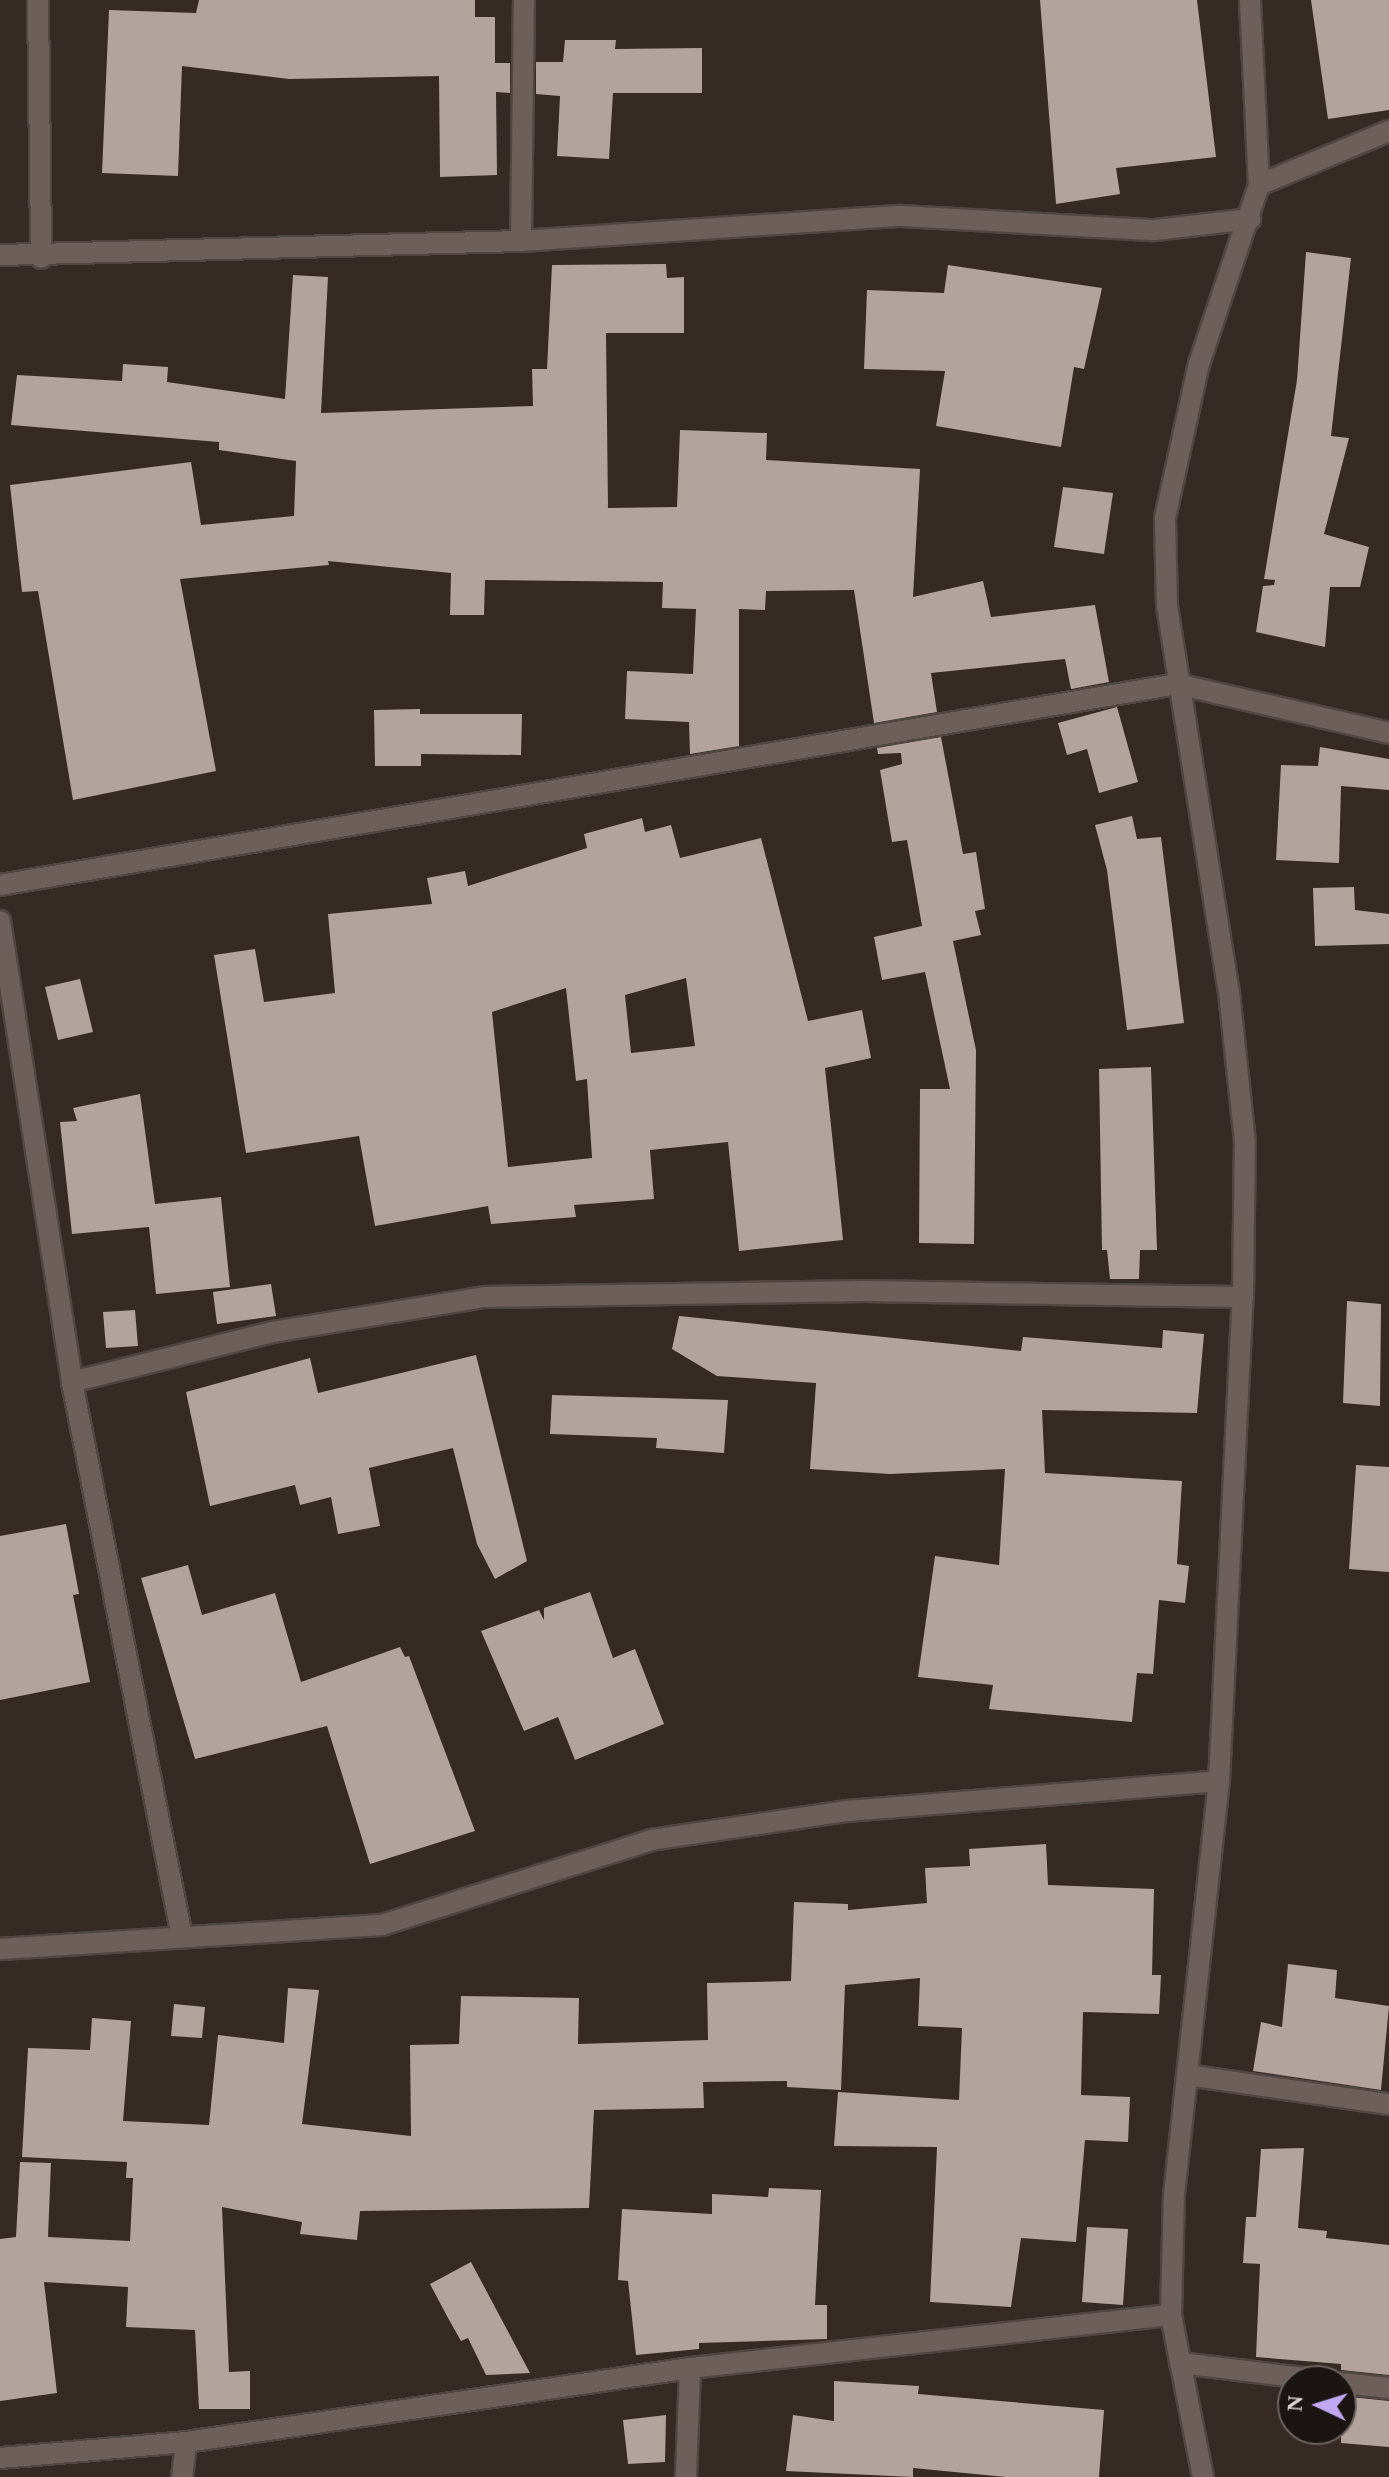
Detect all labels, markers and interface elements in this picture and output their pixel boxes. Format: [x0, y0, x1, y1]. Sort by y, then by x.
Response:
north arrow [1277, 2365, 1357, 2445]
text: N [1282, 2395, 1308, 2412]

